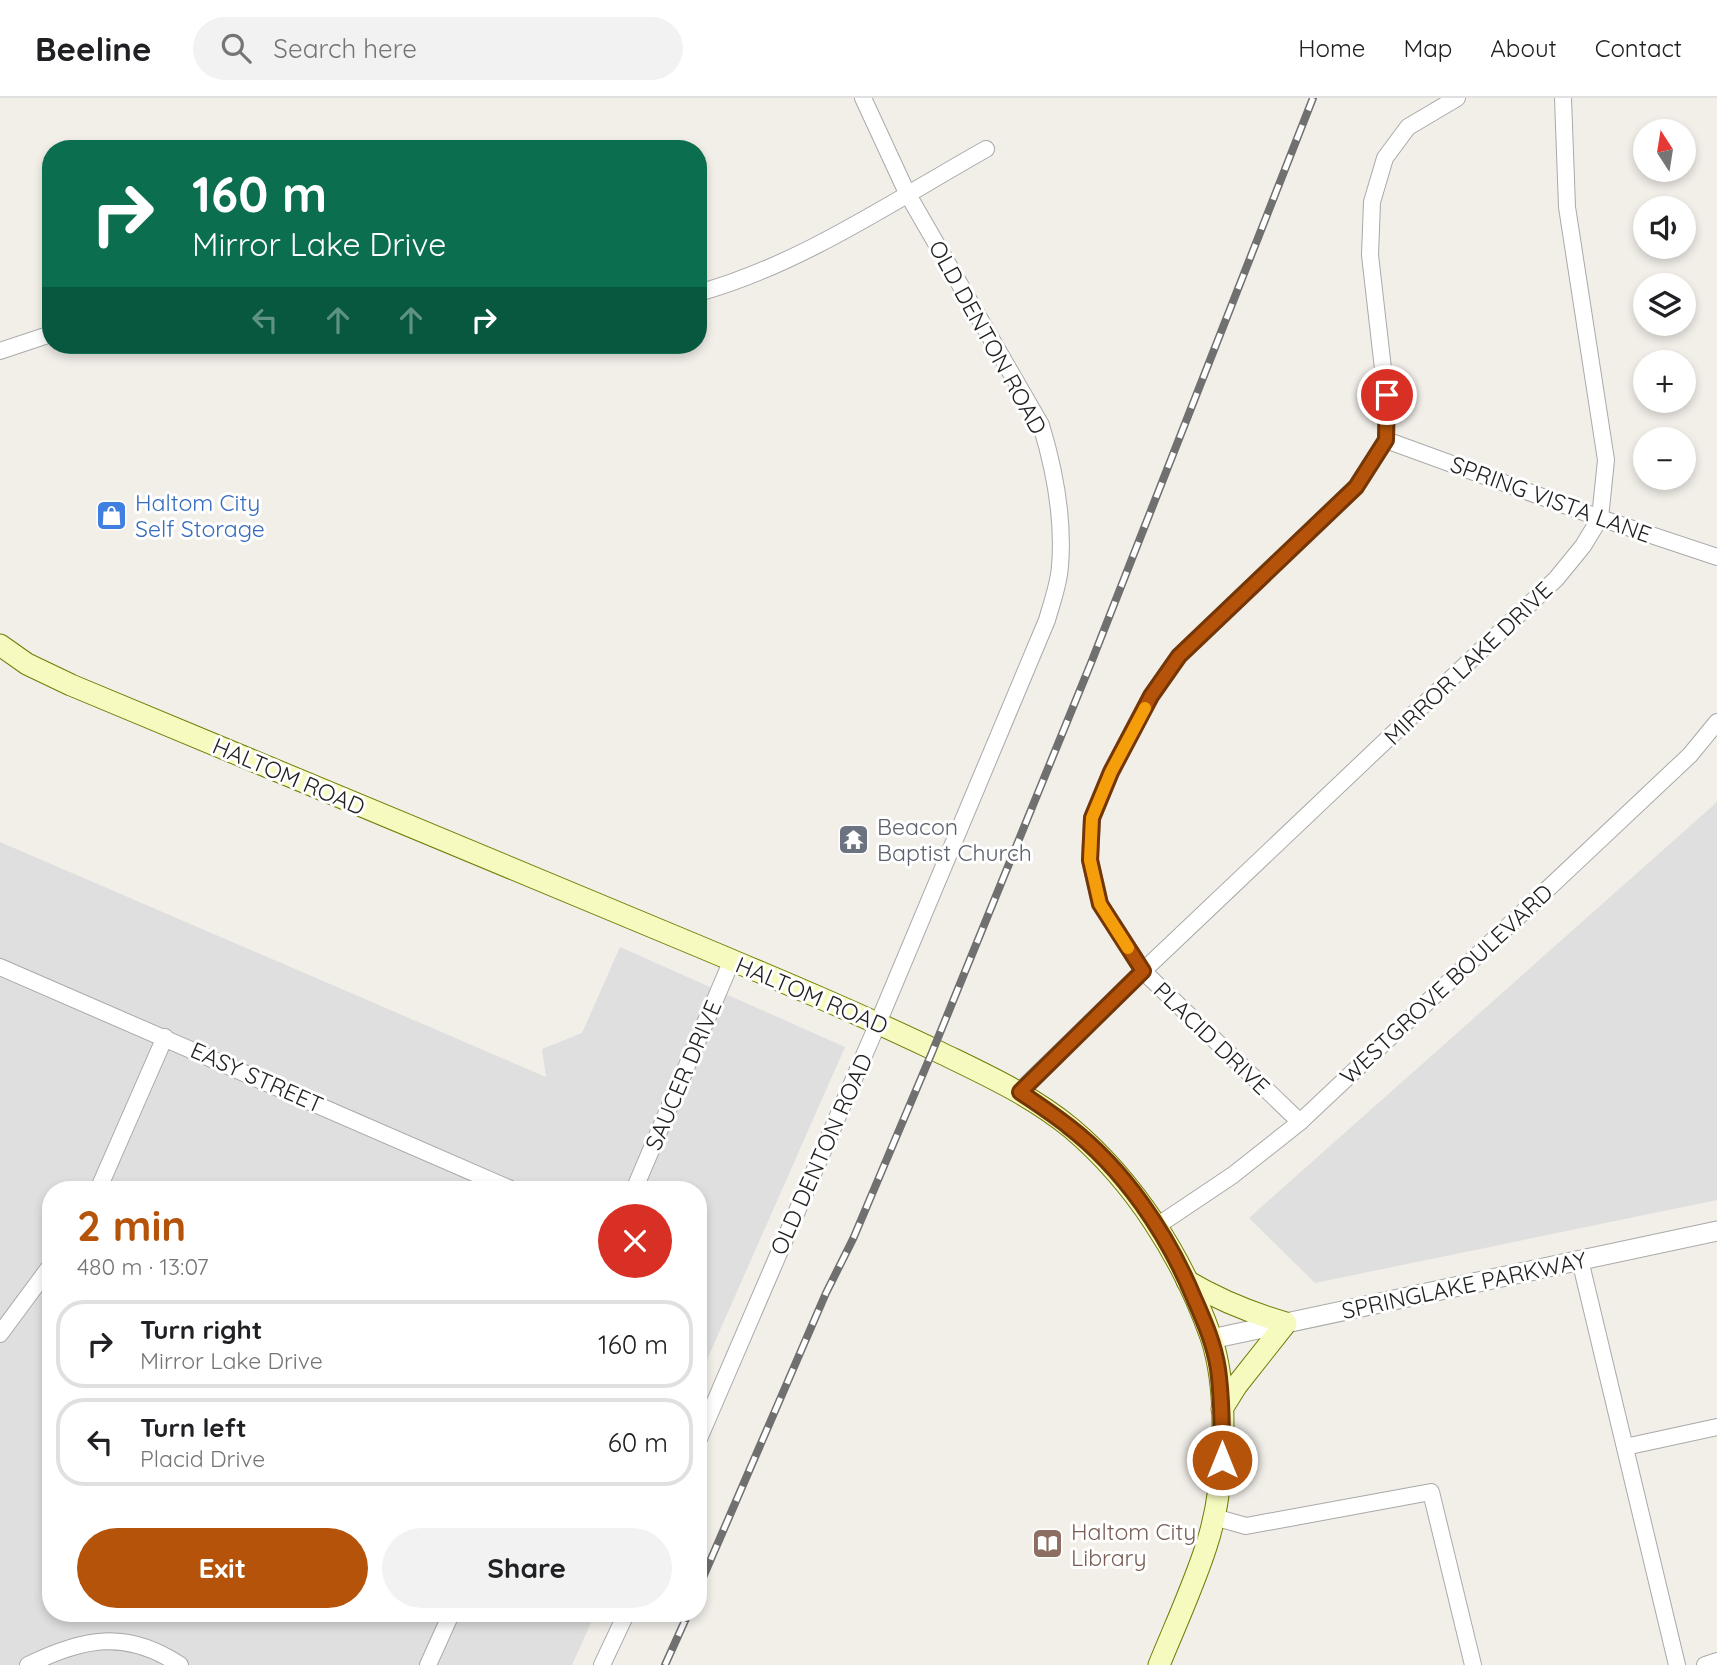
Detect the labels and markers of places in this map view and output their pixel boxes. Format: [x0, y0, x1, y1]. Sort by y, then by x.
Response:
pin [1357, 365, 1417, 425]
place label: Haltom City Self Storage [135, 488, 265, 543]
shop icon: Haltom City Self Storage [95, 498, 129, 532]
place label: Beacon Baptist Church [877, 812, 1032, 867]
temple icon: Beacon Baptist Church [837, 822, 871, 856]
place label: Haltom City Library [1071, 1517, 1196, 1572]
library icon: Haltom City Library [1031, 1527, 1065, 1561]

